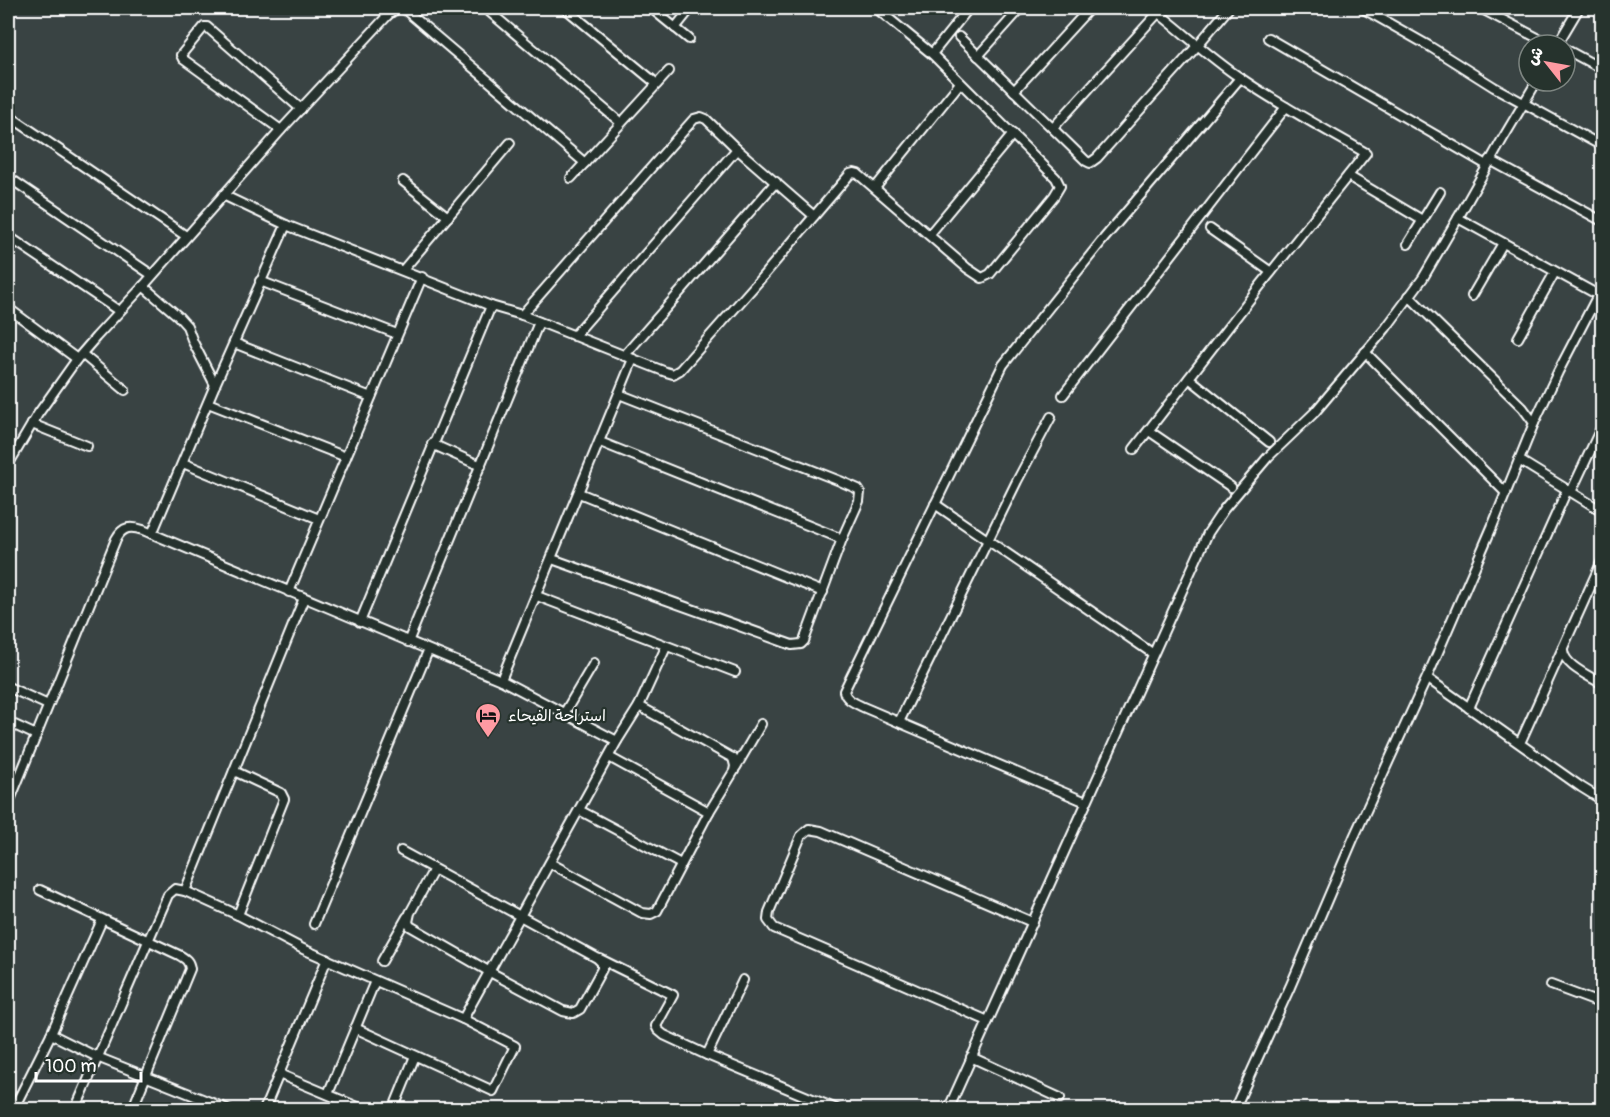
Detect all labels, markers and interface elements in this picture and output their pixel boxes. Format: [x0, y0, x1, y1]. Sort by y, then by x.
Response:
north arrow [1517, 33, 1577, 93]
text: ش [1522, 43, 1548, 68]
hotel icon: استراحة الفيحاء [473, 701, 503, 739]
place label: استراحة الفيحاء [508, 706, 606, 726]
scale bar [36, 1045, 141, 1083]
text: 100 m [45, 1055, 97, 1078]

